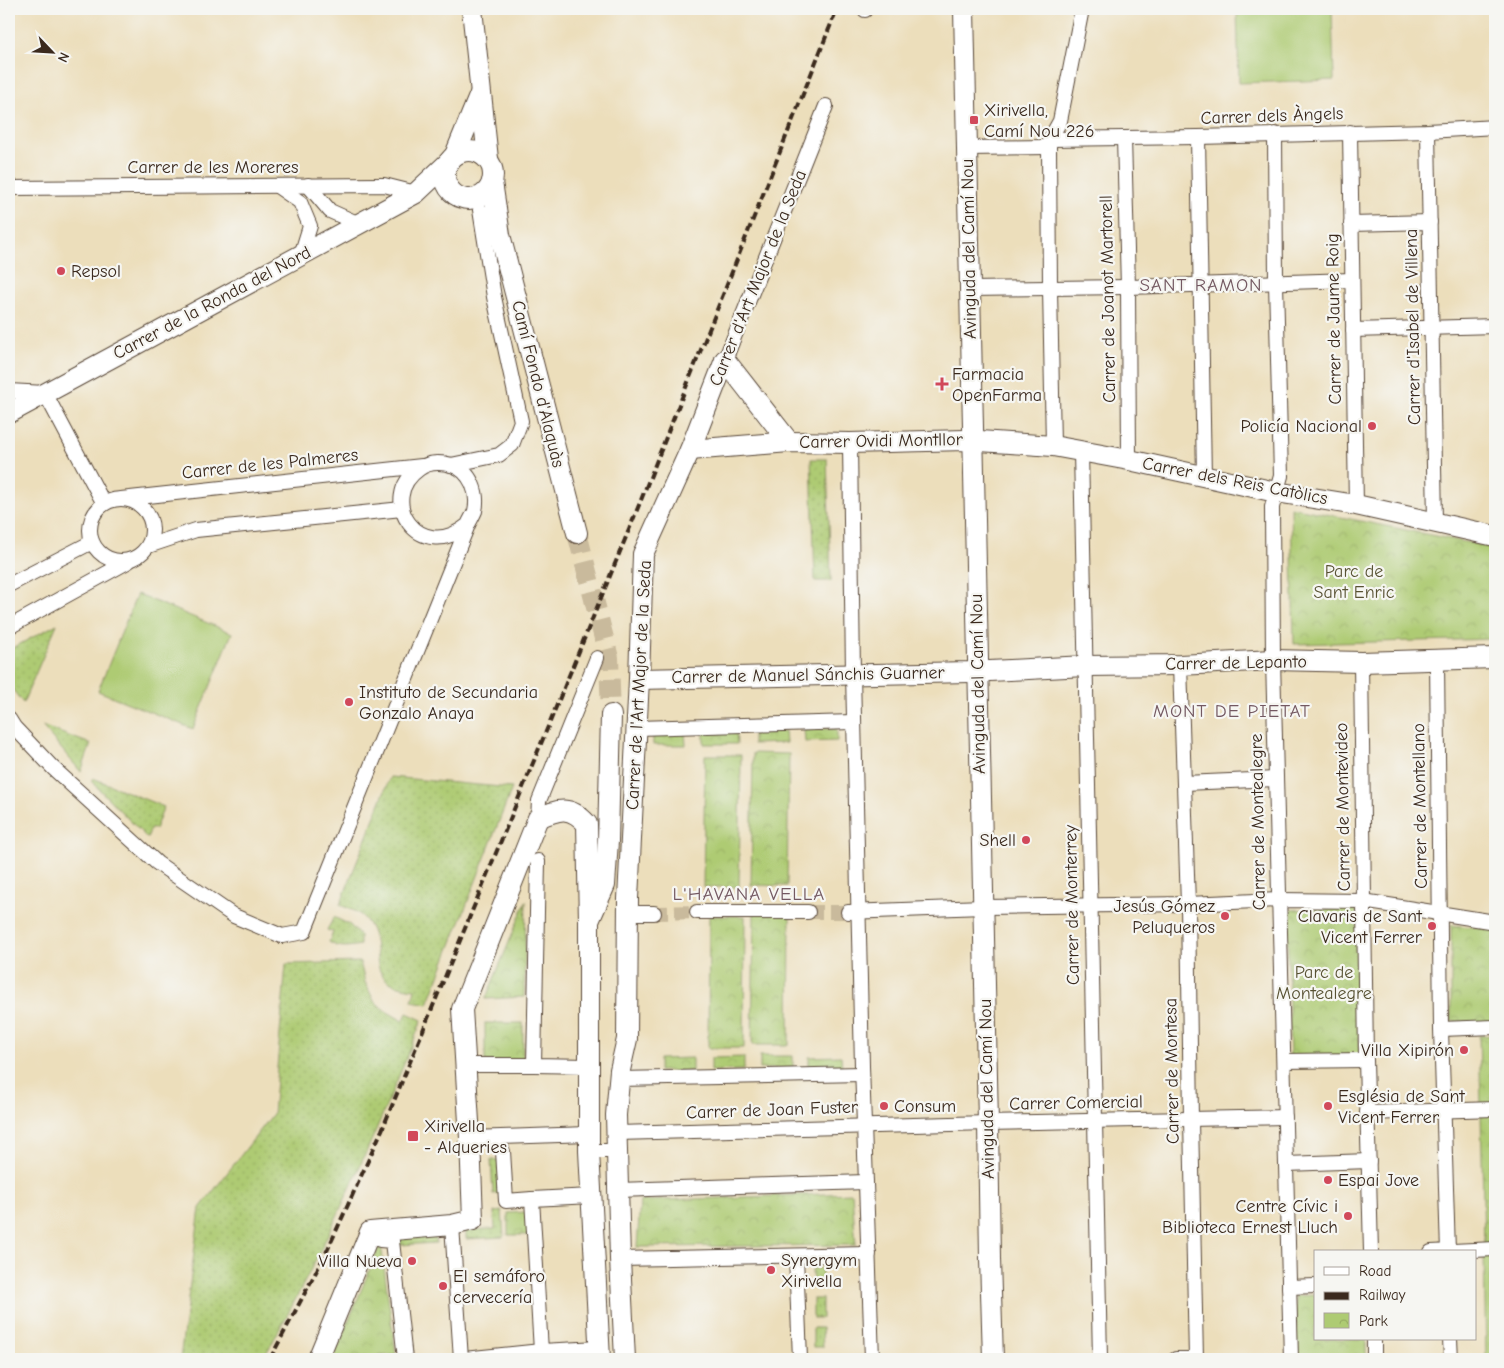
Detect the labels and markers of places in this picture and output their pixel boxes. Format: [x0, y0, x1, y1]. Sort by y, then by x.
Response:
place label: Xirivella, Camí Nou 226 [984, 100, 1095, 142]
marker: Xirivella, Camí Nou 226 [968, 114, 980, 126]
place label: Repsol [71, 261, 121, 282]
marker: Repsol [55, 265, 67, 277]
place label: Farmacia OpenFarma [952, 364, 1042, 406]
marker: Farmacia OpenFarma [936, 378, 948, 390]
place label: Policía Nacional [1240, 416, 1362, 437]
marker: Policía Nacional [1366, 420, 1378, 432]
place label: Instituto de Secundaria Gonzalo Anaya [359, 682, 538, 724]
marker: Instituto de Secundaria Gonzalo Anaya [343, 696, 355, 708]
place label: Shell [980, 830, 1016, 851]
marker: Shell [1020, 834, 1032, 846]
place label: Jesús Gómez Peluqueros [1113, 896, 1215, 938]
place label: Clavaris de Sant Vicent Ferrer [1298, 906, 1423, 948]
marker: Jesús Gómez Peluqueros [1219, 910, 1231, 922]
marker: Clavaris de Sant Vicent Ferrer [1426, 920, 1438, 932]
place label: Villa Xipirón [1361, 1040, 1454, 1061]
marker: Villa Xipirón [1458, 1044, 1470, 1056]
place label: Església de Sant Vicent Ferrer [1338, 1086, 1465, 1128]
place label: Consum [894, 1096, 956, 1117]
marker: Consum [878, 1100, 890, 1112]
marker: Església de Sant Vicent Ferrer [1322, 1100, 1334, 1112]
place label: Xirivella - Alqueries [424, 1116, 507, 1158]
marker: Xirivella - Alqueries [406, 1129, 420, 1143]
place label: Espai Jove [1338, 1170, 1419, 1191]
marker: Espai Jove [1322, 1174, 1334, 1186]
place label: Centre Cívic i Biblioteca Ernest Lluch [1162, 1196, 1338, 1238]
marker: Centre Cívic i Biblioteca Ernest Lluch [1342, 1210, 1354, 1222]
place label: Synergym Xirivella [781, 1250, 857, 1292]
place label: Villa Nueva [319, 1251, 402, 1272]
marker: Villa Nueva [406, 1255, 418, 1267]
marker: Synergym Xirivella [765, 1264, 777, 1276]
place label: El semáforo cervecería [453, 1266, 545, 1308]
marker: El semáforo cervecería [437, 1280, 449, 1292]

